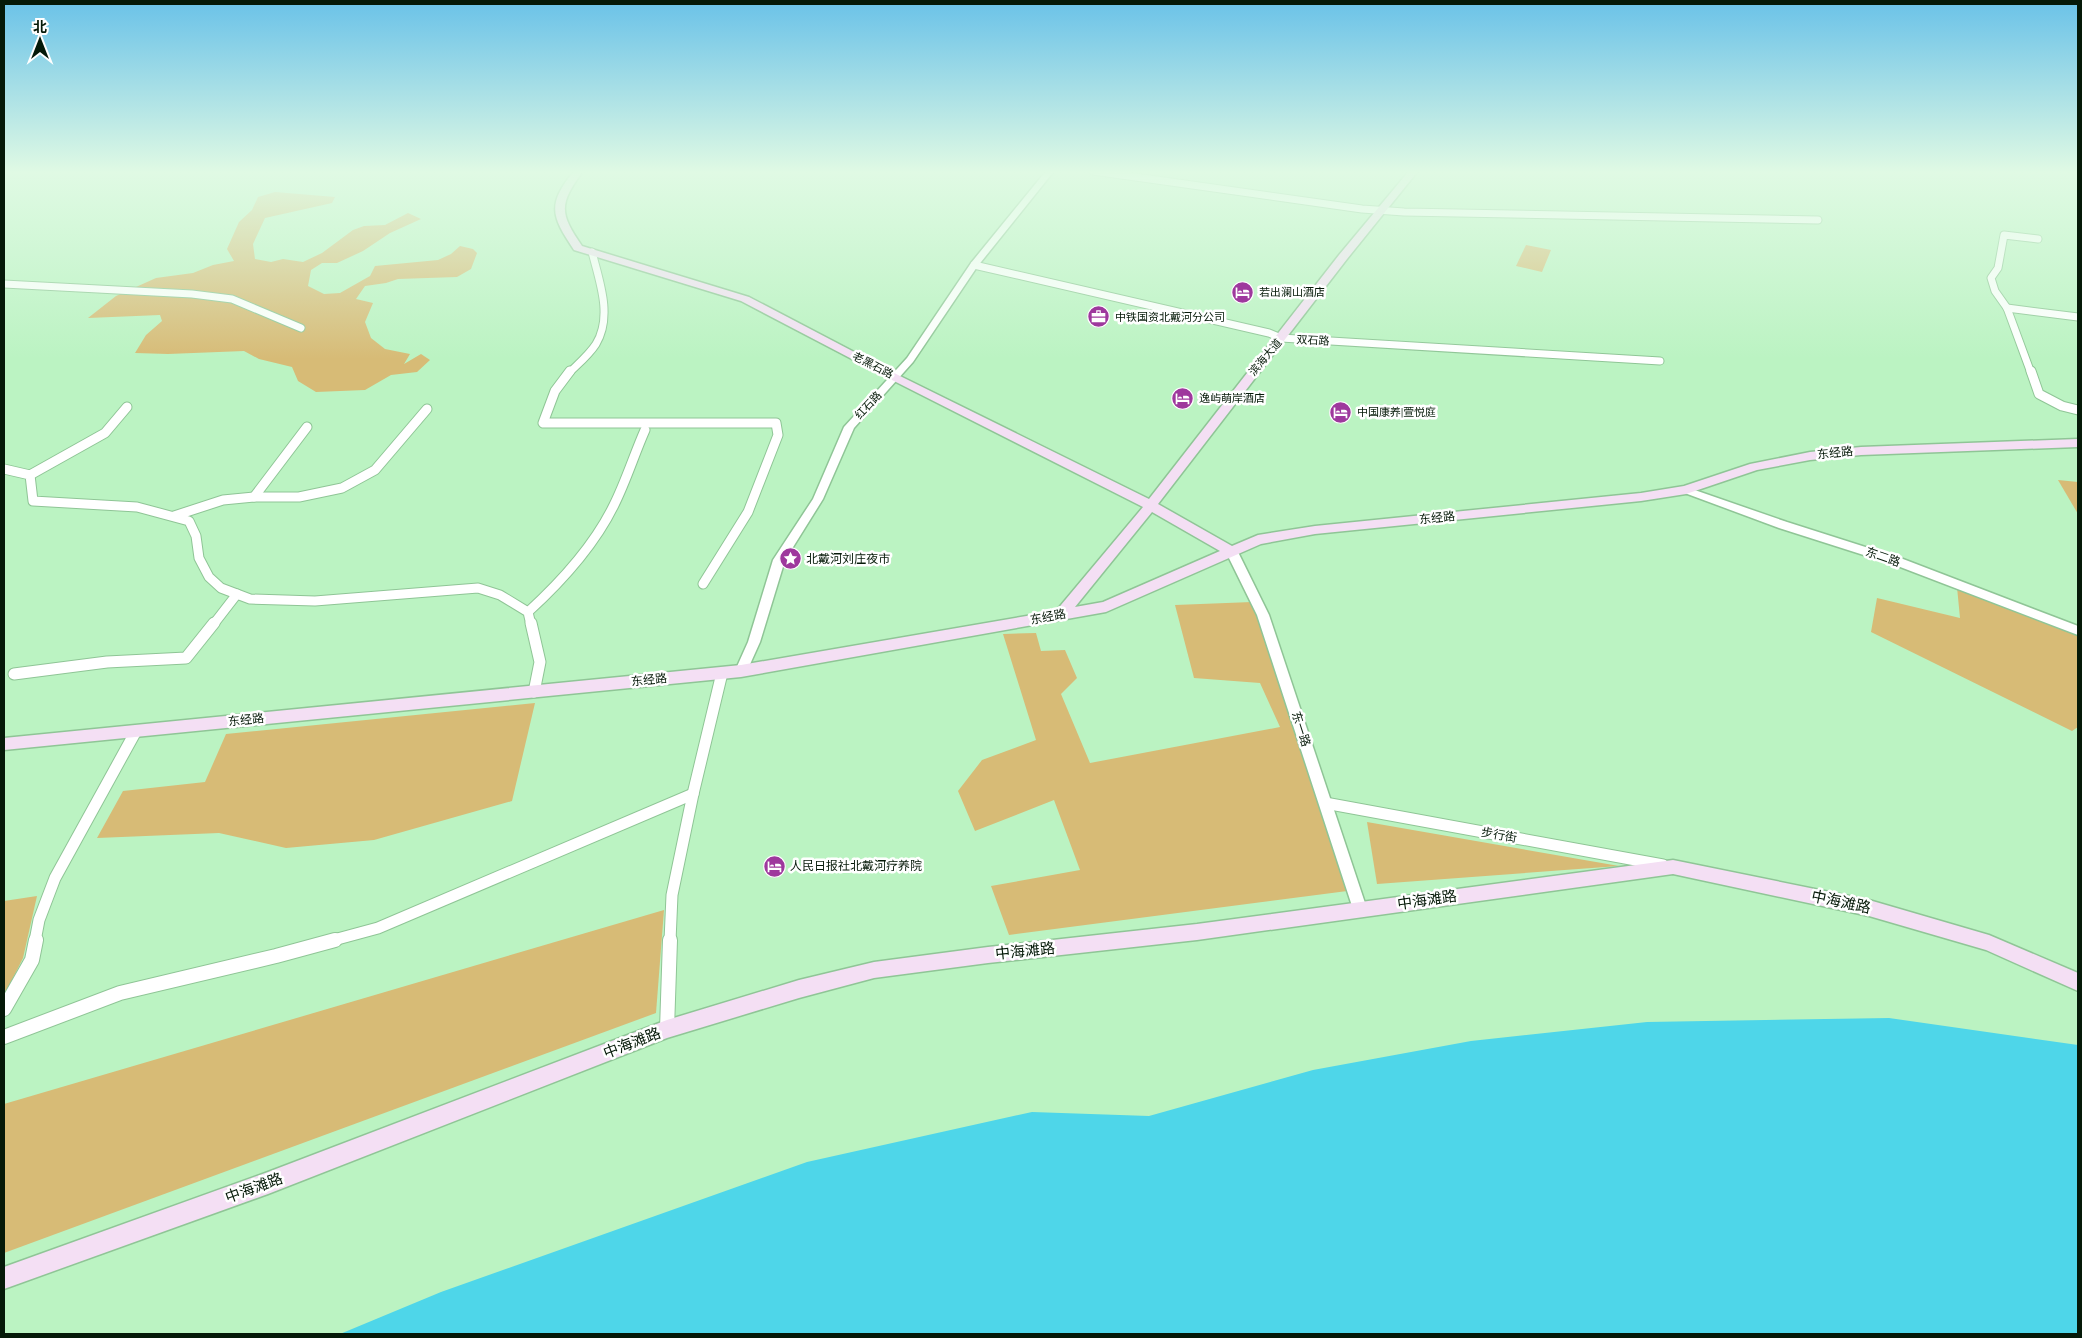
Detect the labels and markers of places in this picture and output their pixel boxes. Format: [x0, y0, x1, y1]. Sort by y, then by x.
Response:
hotel icon: 若出澜山酒店 [1231, 280, 1255, 304]
place label: 若出澜山酒店 [1259, 285, 1325, 299]
office icon: 中铁国资北戴河分公司 [1087, 305, 1111, 329]
place label: 中铁国资北戴河分公司 [1115, 310, 1225, 324]
hotel icon: 逸屿萌岸酒店 [1171, 386, 1195, 410]
place label: 逸屿萌岸酒店 [1199, 391, 1265, 405]
hotel icon: 中国康养|萱悦庭 [1329, 400, 1353, 424]
place label: 中国康养|萱悦庭 [1357, 405, 1436, 419]
place icon: 北戴河刘庄夜市 [778, 547, 802, 571]
place label: 北戴河刘庄夜市 [806, 551, 890, 566]
hotel icon: 人民日报社北戴河疗养院 [762, 854, 786, 878]
place label: 人民日报社北戴河疗养院 [790, 858, 922, 873]

